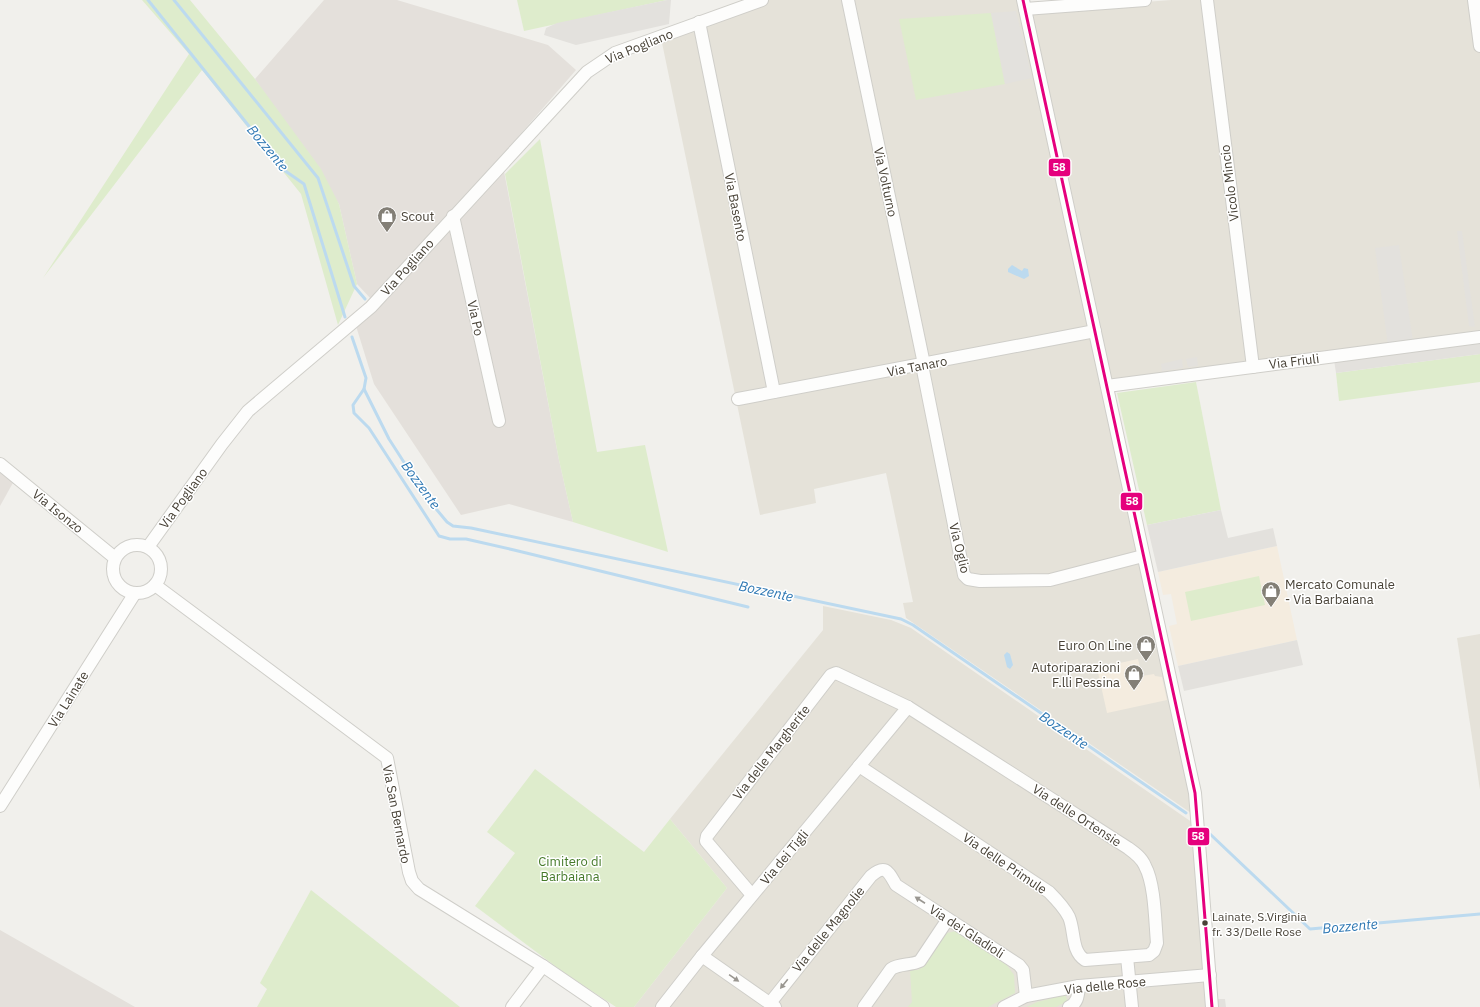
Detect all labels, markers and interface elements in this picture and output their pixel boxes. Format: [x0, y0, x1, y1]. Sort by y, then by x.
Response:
street label: Via Pogliano [603, 25, 675, 68]
water label: Bozzente [243, 121, 293, 175]
street label: Vicolo Mincio [1216, 144, 1243, 222]
street label: Via Volturno [870, 146, 901, 219]
line badge: 58 [1048, 158, 1071, 177]
text: 58 [1052, 160, 1066, 174]
street label: Via Basento [721, 171, 750, 243]
shop icon: Scout [376, 205, 398, 233]
place label: Scout [401, 208, 434, 225]
street label: Via Pogliano [377, 235, 438, 300]
street label: Via Po [463, 299, 488, 338]
street label: Via Friuli [1268, 350, 1320, 373]
street label: Via Tanaro [886, 352, 949, 381]
water label: Bozzente [397, 457, 445, 513]
street label: Via Pogliano [156, 464, 211, 532]
street label: Via Isonzo [29, 486, 87, 537]
line badge: 58 [1120, 492, 1143, 511]
text: 58 [1125, 494, 1139, 508]
street label: Via Oglio [945, 521, 974, 575]
water label: Bozzente [737, 576, 795, 606]
place label: Mercato Comunale - Via Barbaiana [1285, 576, 1395, 608]
shop icon: Mercato Comunale - Via Barbaiana [1260, 580, 1282, 608]
shop icon: Euro On Line [1135, 634, 1157, 662]
place label: Euro On Line [1058, 637, 1132, 654]
place label: Autoriparazioni F.lli Pessina [1031, 659, 1120, 691]
shop icon: Autoriparazioni F.lli Pessina [1123, 663, 1145, 691]
street label: Via Lainate [44, 668, 93, 731]
street label: Via delle Margherite [729, 701, 814, 803]
water label: Bozzente [1036, 707, 1092, 753]
street label: Via San Bernardo [379, 763, 414, 865]
street label: Via delle Ortensie [1029, 780, 1124, 851]
street label: Via dei Tigli [756, 826, 812, 888]
line badge: 58 [1187, 827, 1210, 846]
street label: Via delle Primule [959, 829, 1050, 898]
text: 58 [1191, 829, 1205, 843]
park label: Cimitero di Barbaiana [538, 853, 602, 885]
street label: Via delle Magnolie [788, 883, 868, 976]
one-way arrow [915, 896, 925, 904]
street label: Via dei Gladioli [926, 901, 1008, 962]
place label: Lainate, S.Virginia fr. 33/Delle Rose [1212, 909, 1307, 939]
water label: Bozzente [1322, 915, 1378, 937]
marker: Lainate, S.Virginia fr. 33/Delle Rose [1200, 918, 1210, 928]
street label: Via delle Rose [1063, 973, 1147, 998]
one-way arrow [729, 974, 739, 982]
one-way arrow [780, 979, 789, 990]

